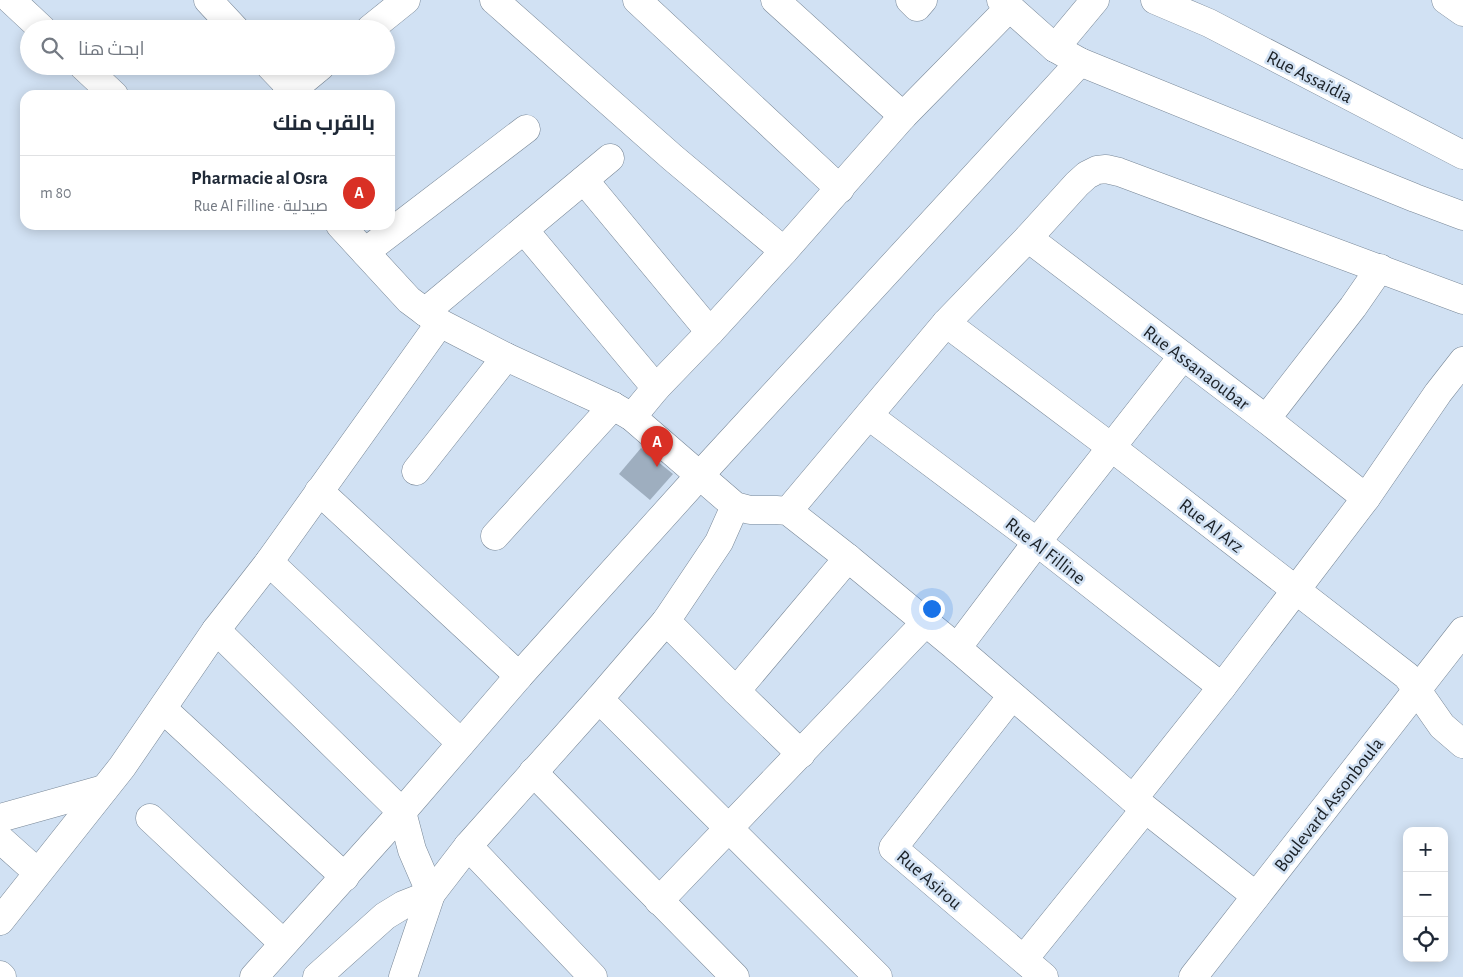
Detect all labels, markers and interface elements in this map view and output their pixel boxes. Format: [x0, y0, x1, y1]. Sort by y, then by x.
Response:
search box [20, 20, 395, 75]
icon: search [38, 34, 66, 62]
text: ابحث هنا [78, 40, 145, 59]
street label: Rue Assaïdia [1263, 48, 1355, 107]
text: بالقرب منك [273, 113, 375, 134]
text: Pharmacie al Osra [191, 169, 328, 188]
text: 80 m [40, 185, 72, 201]
text: A [354, 185, 364, 201]
text: صيدلية · Rue Al Filline [194, 198, 328, 214]
street label: Rue Assanaoubar [1139, 322, 1253, 414]
pin: A [641, 426, 673, 467]
street label: Rue Al Arz [1176, 496, 1247, 557]
street label: Rue Al Filline [1001, 514, 1089, 588]
your location [919, 596, 945, 622]
street label: Boulevard Assonboula [1271, 734, 1387, 875]
map controls [1403, 827, 1448, 962]
button: + [1403, 827, 1448, 872]
street label: Rue Asirou [893, 847, 965, 914]
button: − [1403, 872, 1448, 917]
button: locate [1403, 917, 1448, 962]

